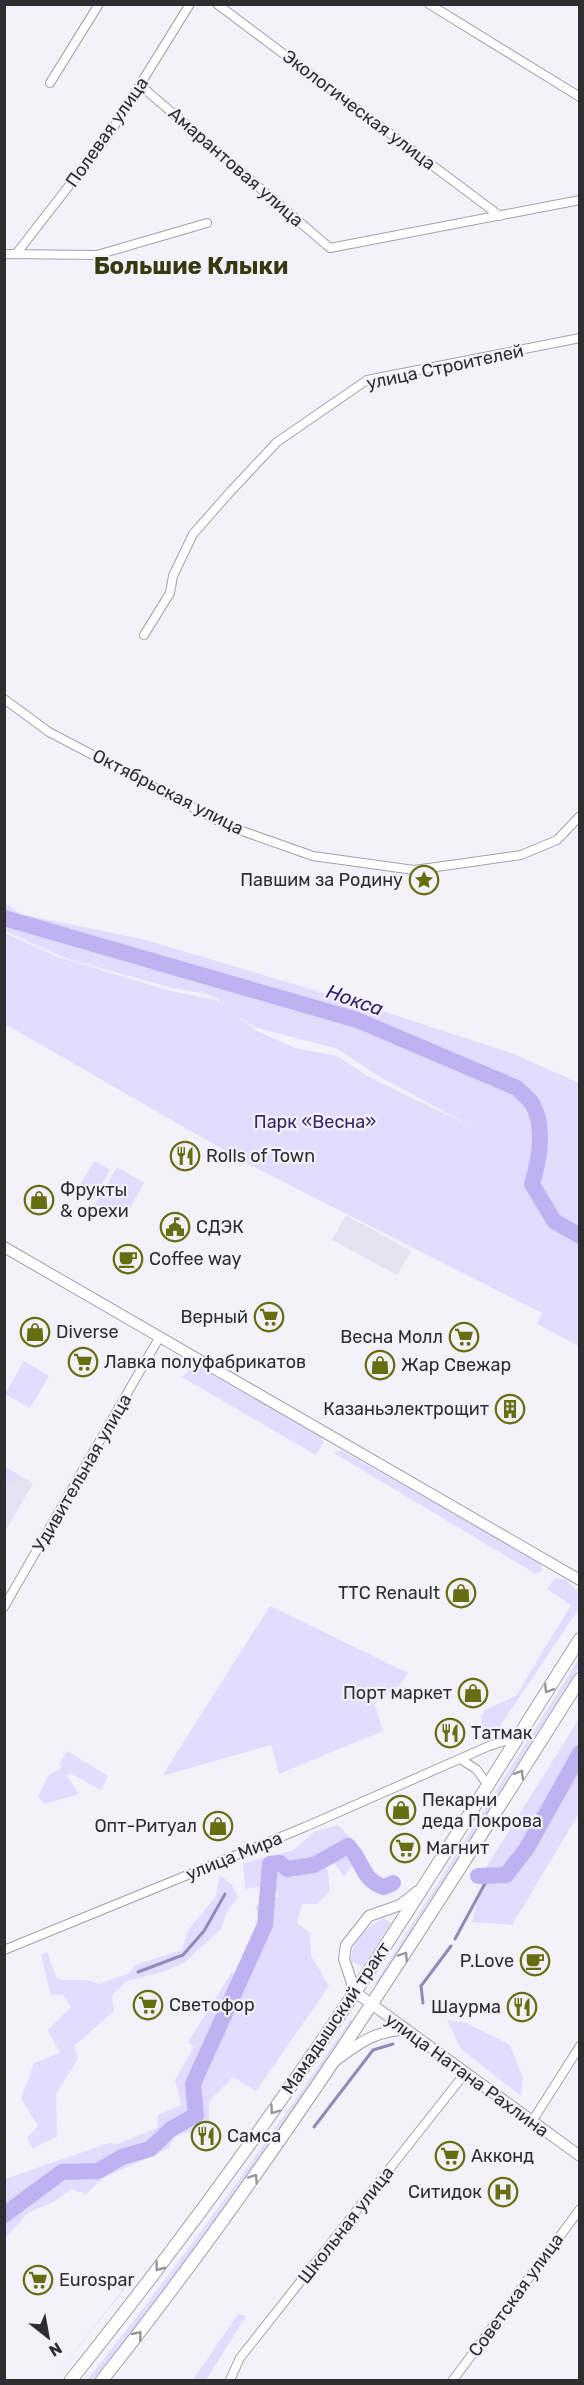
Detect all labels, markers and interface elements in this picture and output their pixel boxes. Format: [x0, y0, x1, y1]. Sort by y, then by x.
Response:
street label: Экологическая улица [278, 45, 440, 175]
street label: Полевая улица [61, 73, 153, 191]
street label: Амарантовая улица [164, 102, 308, 232]
district label: Большие Клыки [94, 252, 288, 280]
street label: улица Строителей [364, 340, 526, 394]
street label: Октябрьская улица [89, 744, 247, 840]
place icon: Павшим за Родину [408, 864, 440, 896]
place label: Павшим за Родину [240, 869, 403, 891]
water label: Нокса [323, 979, 387, 1021]
park label: Парк «Весна» [254, 1111, 376, 1133]
restaurant icon: Rolls of Town [169, 1140, 201, 1172]
place label: Rolls of Town [206, 1145, 315, 1167]
place label: Фрукты & орехи [60, 1179, 129, 1222]
shop icon: Фрукты & орехи [23, 1184, 55, 1216]
public building icon: СДЭК [159, 1211, 191, 1243]
place label: СДЭК [196, 1216, 244, 1238]
cafe icon: Coffee way [112, 1243, 144, 1275]
place label: Coffee way [149, 1248, 242, 1270]
supermarket icon: Верный [253, 1301, 285, 1333]
place label: Верный [181, 1306, 248, 1328]
shop icon: Diverse [19, 1316, 51, 1348]
place label: Diverse [56, 1321, 119, 1343]
supermarket icon: Весна Молл [448, 1321, 480, 1353]
place label: Весна Молл [340, 1326, 443, 1348]
supermarket icon: Лавка полуфабрикатов [67, 1346, 99, 1378]
shop icon: Жар Свежар [364, 1349, 396, 1381]
place label: Лавка полуфабрикатов [104, 1351, 306, 1373]
place label: Жар Свежар [401, 1354, 511, 1376]
street label: Удивительная улица [28, 1390, 136, 1556]
building icon: Казаньэлектрощит [494, 1393, 526, 1425]
place label: Казаньэлектрощит [323, 1398, 489, 1420]
shop icon: ТТС Renault [445, 1577, 477, 1609]
place label: ТТС Renault [338, 1582, 440, 1604]
shop icon: Порт маркет [457, 1677, 489, 1709]
place label: Порт маркет [343, 1682, 452, 1704]
one-way arrow [544, 1682, 555, 1693]
restaurant icon: Татмак [434, 1717, 466, 1749]
place label: Татмак [471, 1722, 533, 1744]
one-way arrow [512, 1770, 524, 1780]
place label: Пекарни деда Покрова [422, 1789, 542, 1832]
shop icon: Пекарни деда Покрова [385, 1794, 417, 1826]
shop icon: Опт-Ритуал [202, 1810, 234, 1842]
place label: Опт-Ритуал [94, 1815, 197, 1837]
street label: улица Мира [183, 1827, 285, 1885]
supermarket icon: Магнит [389, 1832, 421, 1864]
place label: Магнит [426, 1837, 489, 1859]
street label: Мамадышский тракт [277, 1938, 395, 2098]
cafe icon: P.Love [519, 1945, 551, 1977]
place label: P.Love [460, 1950, 514, 1972]
one-way arrow [396, 1952, 408, 1962]
supermarket icon: Светофор [132, 1989, 164, 2021]
restaurant icon: Шаурма [506, 1991, 538, 2023]
place label: Светофор [169, 1994, 255, 2016]
place label: Шаурма [431, 1996, 501, 2018]
street label: улица Натана Рахлина [381, 2008, 553, 2142]
one-way arrow [270, 2103, 281, 2114]
restaurant icon: Самса [190, 2120, 222, 2152]
place label: Самса [227, 2125, 281, 2147]
supermarket icon: Акконд [434, 2140, 466, 2172]
place label: Акконд [471, 2145, 534, 2167]
street label: Школьная улица [293, 2162, 399, 2288]
one-way arrow [247, 2174, 258, 2185]
hospital icon: Ситидок [487, 2176, 519, 2208]
place label: Ситидок [408, 2181, 482, 2203]
street label: Советская улица [464, 2229, 568, 2361]
one-way arrow [155, 2261, 166, 2272]
supermarket icon: Eurospar [22, 2264, 54, 2296]
place label: Eurospar [59, 2269, 134, 2291]
north arrow [18, 2307, 78, 2367]
one-way arrow [131, 2331, 142, 2342]
text: N [46, 2338, 65, 2361]

